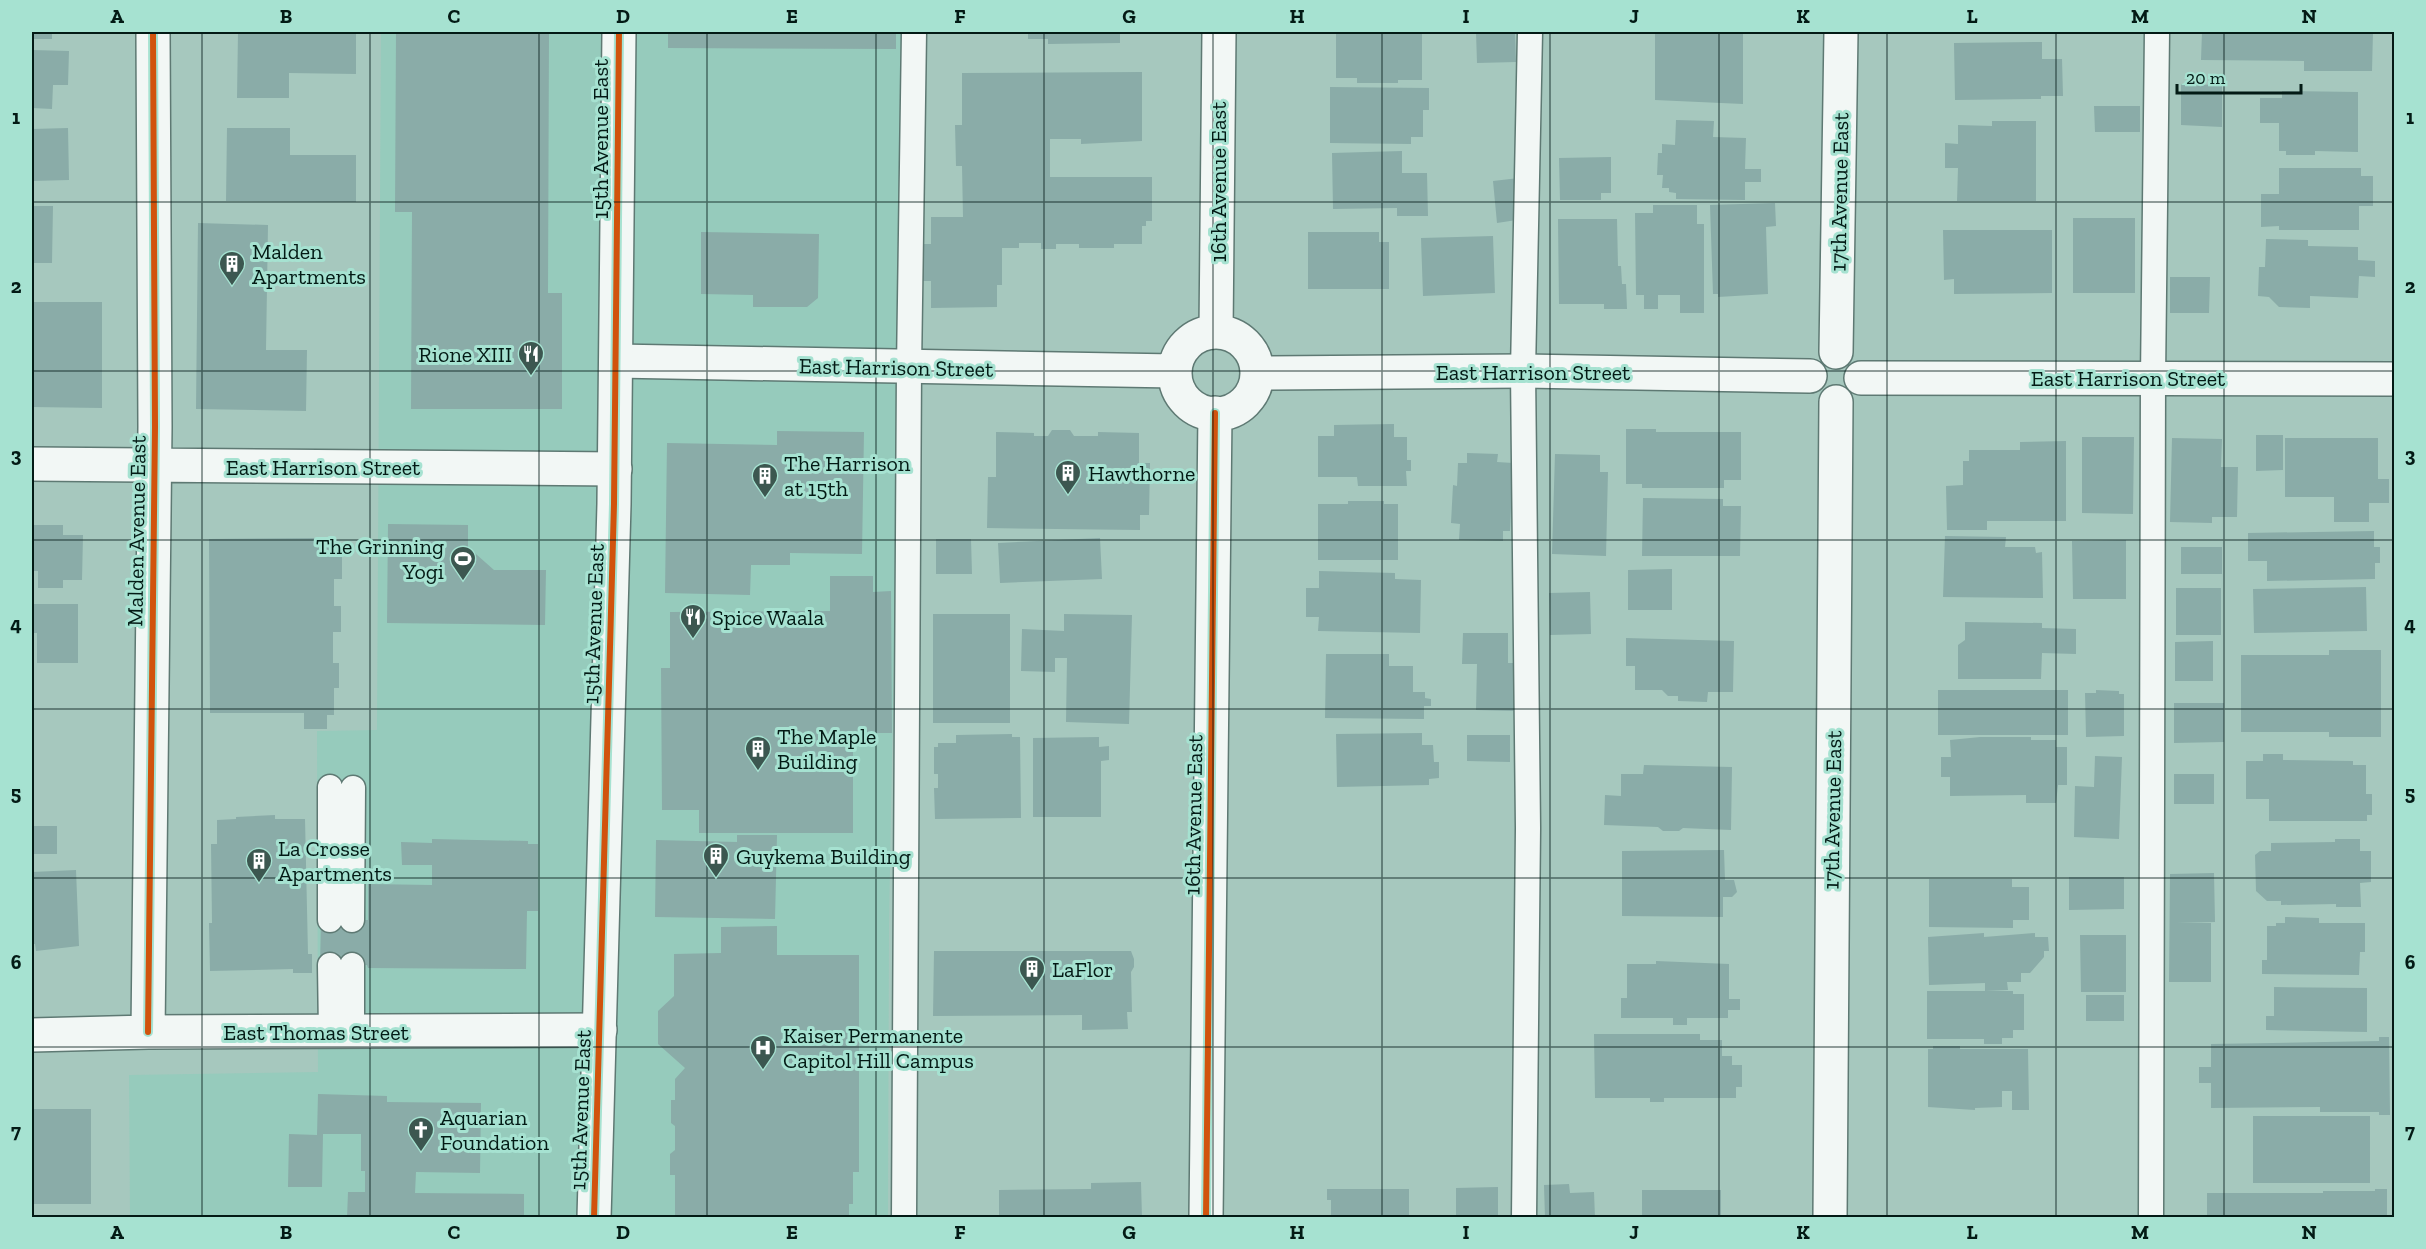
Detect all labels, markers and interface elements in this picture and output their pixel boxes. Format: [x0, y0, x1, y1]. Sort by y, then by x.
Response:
text: A [110, 4, 124, 28]
text: B [280, 4, 292, 28]
text: C [448, 4, 461, 28]
text: D [616, 4, 630, 28]
text: E [786, 4, 798, 28]
text: F [954, 4, 966, 28]
text: G [1122, 4, 1136, 28]
text: H [1289, 4, 1305, 28]
text: I [1462, 4, 1470, 28]
text: J [1629, 4, 1639, 28]
text: K [1796, 4, 1810, 28]
text: L [1966, 4, 1978, 28]
text: M [2131, 4, 2149, 28]
text: N [2301, 4, 2317, 28]
scale bar [2177, 57, 2302, 95]
street label: 15th Avenue East [587, 58, 614, 219]
text: 20 m [2186, 67, 2226, 89]
street label: 16th Avenue East [1205, 101, 1232, 262]
text: 1 [12, 105, 20, 129]
text: 1 [2406, 105, 2414, 129]
street label: 17th Avenue East [1825, 111, 1854, 272]
place label: Malden Apartments [252, 238, 366, 290]
building icon: Malden Apartments [217, 249, 247, 287]
text: 2 [11, 274, 22, 298]
text: 2 [2405, 274, 2416, 298]
restaurant icon: Rione XIII [516, 339, 546, 377]
place label: Rione XIII [418, 341, 512, 368]
street label: East Harrison Street [799, 352, 994, 383]
street label: East Harrison Street [1436, 359, 1631, 386]
street label: East Harrison Street [2031, 365, 2226, 392]
street label: Malden Avenue East [121, 434, 152, 627]
text: 3 [11, 443, 22, 467]
text: 3 [2405, 443, 2416, 467]
place label: The Harrison at 15th [784, 450, 911, 502]
street label: East Harrison Street [226, 454, 421, 481]
building icon: Hawthorne [1053, 458, 1083, 496]
place label: Hawthorne [1088, 460, 1195, 487]
building icon: The Harrison at 15th [750, 461, 780, 499]
place label: The Grinning Yogi [316, 533, 444, 585]
street label: 15th Avenue East [577, 543, 610, 705]
sports icon: The Grinning Yogi [448, 544, 478, 582]
restaurant icon: Spice Waala [678, 602, 708, 640]
place label: Spice Waala [712, 604, 824, 631]
text: 4 [10, 612, 22, 636]
text: 4 [2404, 612, 2416, 636]
place label: The Maple Building [777, 723, 876, 775]
street label: 17th Avenue East [1818, 729, 1847, 890]
building icon: The Maple Building [743, 734, 773, 772]
street label: 16th Avenue East [1179, 734, 1208, 896]
text: 5 [11, 781, 21, 805]
text: 5 [2405, 781, 2415, 805]
place label: La Crosse Apartments [278, 835, 392, 887]
building icon: Guykema Building [701, 841, 731, 879]
place label: Guykema Building [736, 843, 911, 870]
building icon: La Crosse Apartments [244, 846, 274, 884]
text: 6 [11, 950, 22, 974]
text: 6 [2405, 950, 2416, 974]
building icon: LaFlor [1017, 954, 1047, 992]
place label: LaFlor [1052, 956, 1113, 983]
street label: East Thomas Street [223, 1019, 410, 1046]
place label: Kaiser Permanente Capitol Hill Campus [783, 1022, 974, 1074]
street label: 15th Avenue East [564, 1029, 597, 1191]
hospital icon: Kaiser Permanente Capitol Hill Campus [748, 1033, 778, 1071]
place label: Aquarian Foundation [440, 1104, 549, 1156]
church icon: Aquarian Foundation [406, 1115, 436, 1153]
text: 7 [11, 1119, 21, 1143]
text: 7 [2405, 1119, 2415, 1143]
text: A [110, 1220, 124, 1244]
text: B [280, 1220, 292, 1244]
text: C [448, 1220, 461, 1244]
text: D [616, 1220, 630, 1244]
text: E [786, 1220, 798, 1244]
text: F [954, 1220, 966, 1244]
text: G [1122, 1220, 1136, 1244]
text: H [1289, 1220, 1305, 1244]
text: I [1462, 1220, 1470, 1244]
text: J [1629, 1220, 1639, 1244]
text: K [1796, 1220, 1810, 1244]
text: L [1966, 1220, 1978, 1244]
text: M [2131, 1220, 2149, 1244]
text: N [2301, 1220, 2317, 1244]

